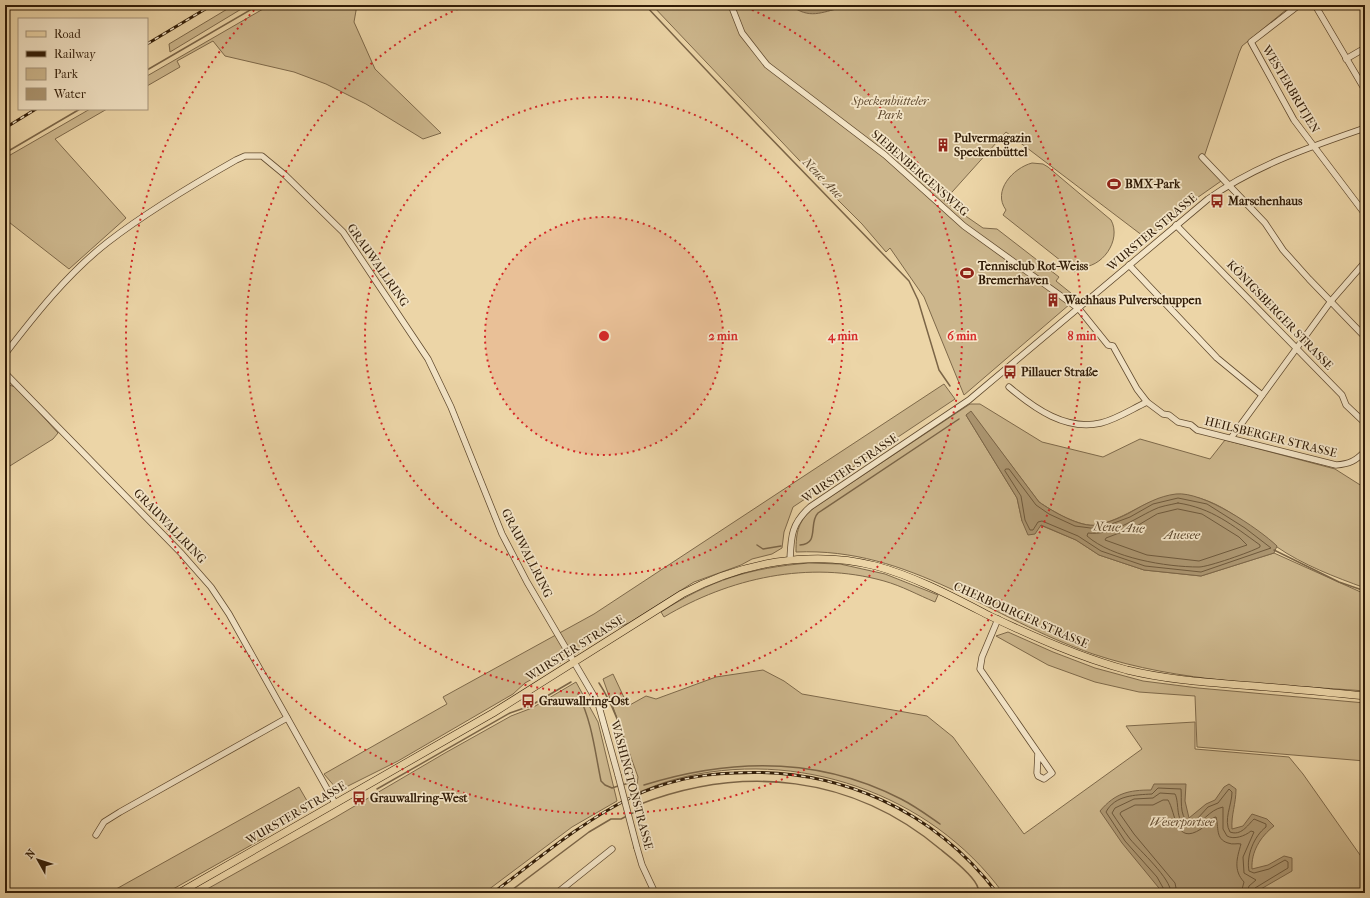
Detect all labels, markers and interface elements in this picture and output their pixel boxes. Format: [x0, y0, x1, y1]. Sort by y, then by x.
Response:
legend [18, 18, 148, 110]
text: Road [54, 27, 81, 41]
street label: WESTERBRITJEN [1259, 42, 1323, 135]
text: Railway [54, 47, 96, 61]
text: Park [54, 67, 79, 81]
text: Water [53, 87, 87, 101]
park label: Speckenbütteler Park [851, 94, 930, 122]
street label: SIEBENBERGENSWEG [868, 127, 972, 219]
place label: Pulvermagazin Speckenbüttel [954, 131, 1032, 160]
building icon: Pulvermagazin Speckenbüttel [935, 137, 951, 153]
water label: Neue Aue [799, 154, 847, 202]
sports icon: BMX-Park [1106, 176, 1122, 192]
place label: BMX-Park [1125, 177, 1181, 191]
street label: WURSTER STRASSE [1103, 190, 1200, 274]
bus stop icon: Marschenhaus [1209, 193, 1225, 209]
place label: Marschenhaus [1227, 194, 1303, 208]
street label: GRAUWALLRING [344, 221, 412, 310]
street label: KÖNIGSBERGER STRASSE [1224, 257, 1337, 373]
place label: Tennisclub Rot-Weiss Bremerhaven [977, 259, 1089, 287]
sports icon: Tennisclub Rot-Weiss Bremerhaven [959, 265, 975, 281]
building icon: Wachhaus Pulverschuppen [1045, 292, 1061, 308]
place label: Wachhaus Pulverschuppen [1063, 293, 1203, 308]
centre of rings [597, 329, 611, 343]
text: 2 min [708, 329, 739, 343]
text: 4 min [827, 329, 859, 344]
text: 6 min [947, 329, 978, 343]
text: 8 min [1067, 329, 1098, 343]
bus stop icon: Pillauer Straße [1002, 364, 1018, 380]
place label: Pillauer Straße [1021, 365, 1098, 379]
street label: HEILSBERGER STRASSE [1203, 414, 1339, 460]
street label: WURSTER STRASSE [798, 431, 901, 506]
street label: GRAUWALLRING [131, 486, 209, 566]
street label: GRAUWALLRING [499, 506, 556, 600]
water label: Neue Aue [1092, 518, 1146, 536]
water label: Auesee [1162, 527, 1201, 542]
street label: CHERBOURGER STRASSE [951, 579, 1091, 651]
street label: WURSTER STRASSE [522, 612, 627, 684]
bus stop icon: Grauwallring-Ost [520, 693, 536, 709]
place label: Grauwallring-Ost [539, 694, 630, 709]
street label: WASHINGTONSTRASSE [608, 718, 656, 851]
street label: WURSTER STRASSE [243, 779, 349, 848]
bus stop icon: Grauwallring-West [351, 790, 367, 806]
place label: Grauwallring-West [370, 791, 468, 806]
park label: Weserportsee [1150, 815, 1216, 829]
north arrow [18, 840, 58, 880]
text: N [23, 846, 39, 861]

